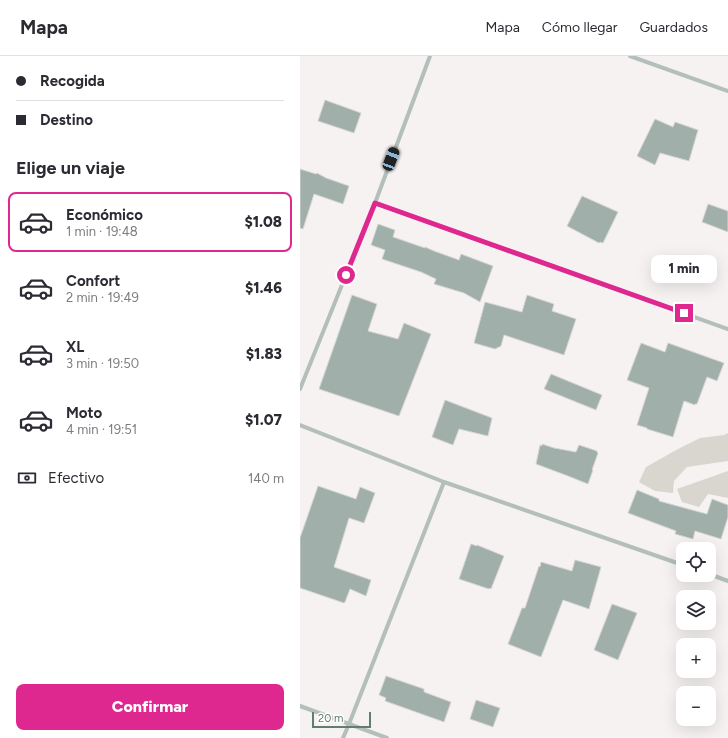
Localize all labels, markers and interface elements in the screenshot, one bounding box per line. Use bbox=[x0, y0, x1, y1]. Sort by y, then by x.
text: Mapa bbox=[20, 16, 68, 39]
text: Mapa bbox=[485, 19, 520, 36]
text: Cómo llegar bbox=[542, 19, 617, 36]
text: Guardados bbox=[639, 19, 708, 36]
text: Recogida bbox=[40, 72, 105, 90]
text: Destino bbox=[40, 111, 93, 129]
car bbox=[381, 146, 401, 172]
text: Elige un viaje bbox=[16, 157, 125, 179]
icon: car bbox=[18, 204, 54, 240]
text: Económico bbox=[66, 206, 143, 224]
text: $1.08 bbox=[244, 213, 282, 231]
text: 1 min · 19:48 bbox=[66, 224, 138, 239]
callout: 1 min bbox=[651, 255, 717, 283]
text: 1 min bbox=[668, 261, 700, 276]
route start bbox=[337, 266, 355, 284]
icon: car bbox=[18, 270, 54, 306]
text: Confort bbox=[66, 272, 120, 290]
text: $1.46 bbox=[245, 279, 282, 297]
text: 2 min · 19:49 bbox=[66, 290, 139, 305]
route end bbox=[675, 304, 693, 322]
icon: car bbox=[18, 336, 54, 372]
text: XL bbox=[66, 338, 84, 356]
text: $1.83 bbox=[246, 345, 282, 363]
text: 3 min · 19:50 bbox=[66, 356, 139, 371]
icon: car bbox=[18, 402, 54, 438]
text: Moto bbox=[66, 404, 102, 422]
text: $1.07 bbox=[245, 411, 282, 429]
text: 4 min · 19:51 bbox=[66, 422, 137, 437]
icon: cash bbox=[16, 467, 38, 489]
text: Efectivo bbox=[48, 469, 104, 487]
text: 140 m bbox=[248, 471, 284, 486]
map controls bbox=[676, 542, 716, 726]
button: locate bbox=[676, 542, 716, 582]
button: layers bbox=[676, 590, 716, 630]
button: + bbox=[676, 638, 716, 678]
button: Confirmar bbox=[16, 684, 284, 730]
button: − bbox=[676, 686, 716, 726]
scale bar bbox=[312, 710, 371, 729]
text: 20 m bbox=[318, 712, 343, 725]

